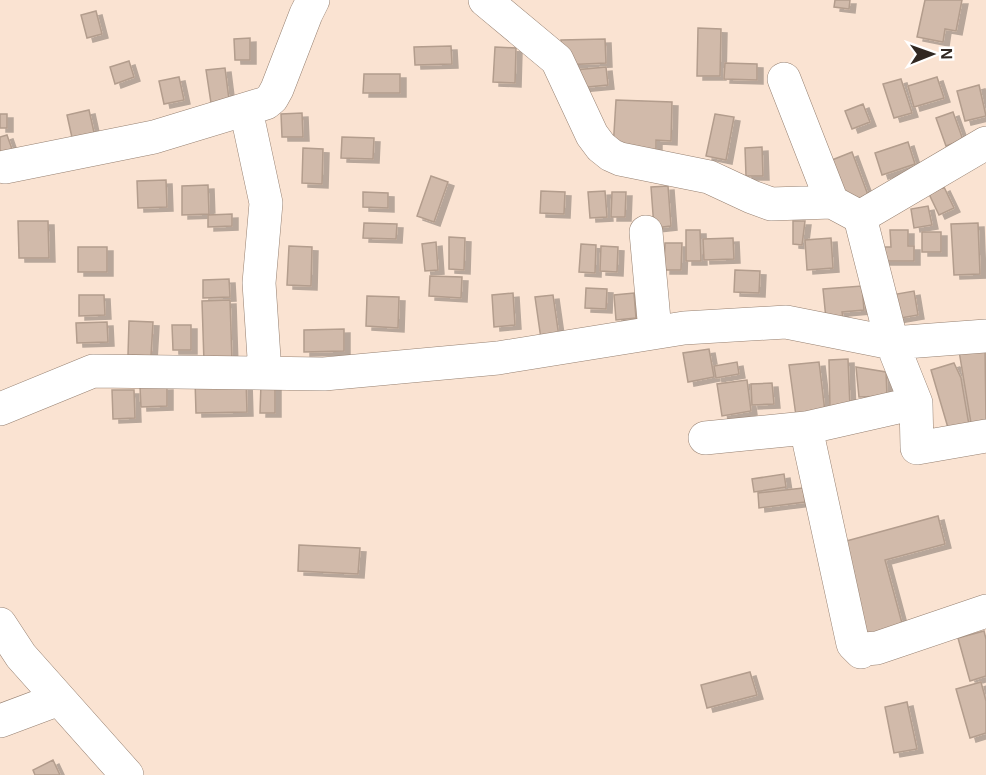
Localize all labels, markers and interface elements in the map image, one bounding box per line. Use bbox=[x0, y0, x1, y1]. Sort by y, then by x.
north arrow bbox=[902, 24, 962, 84]
text: N bbox=[938, 48, 955, 60]

